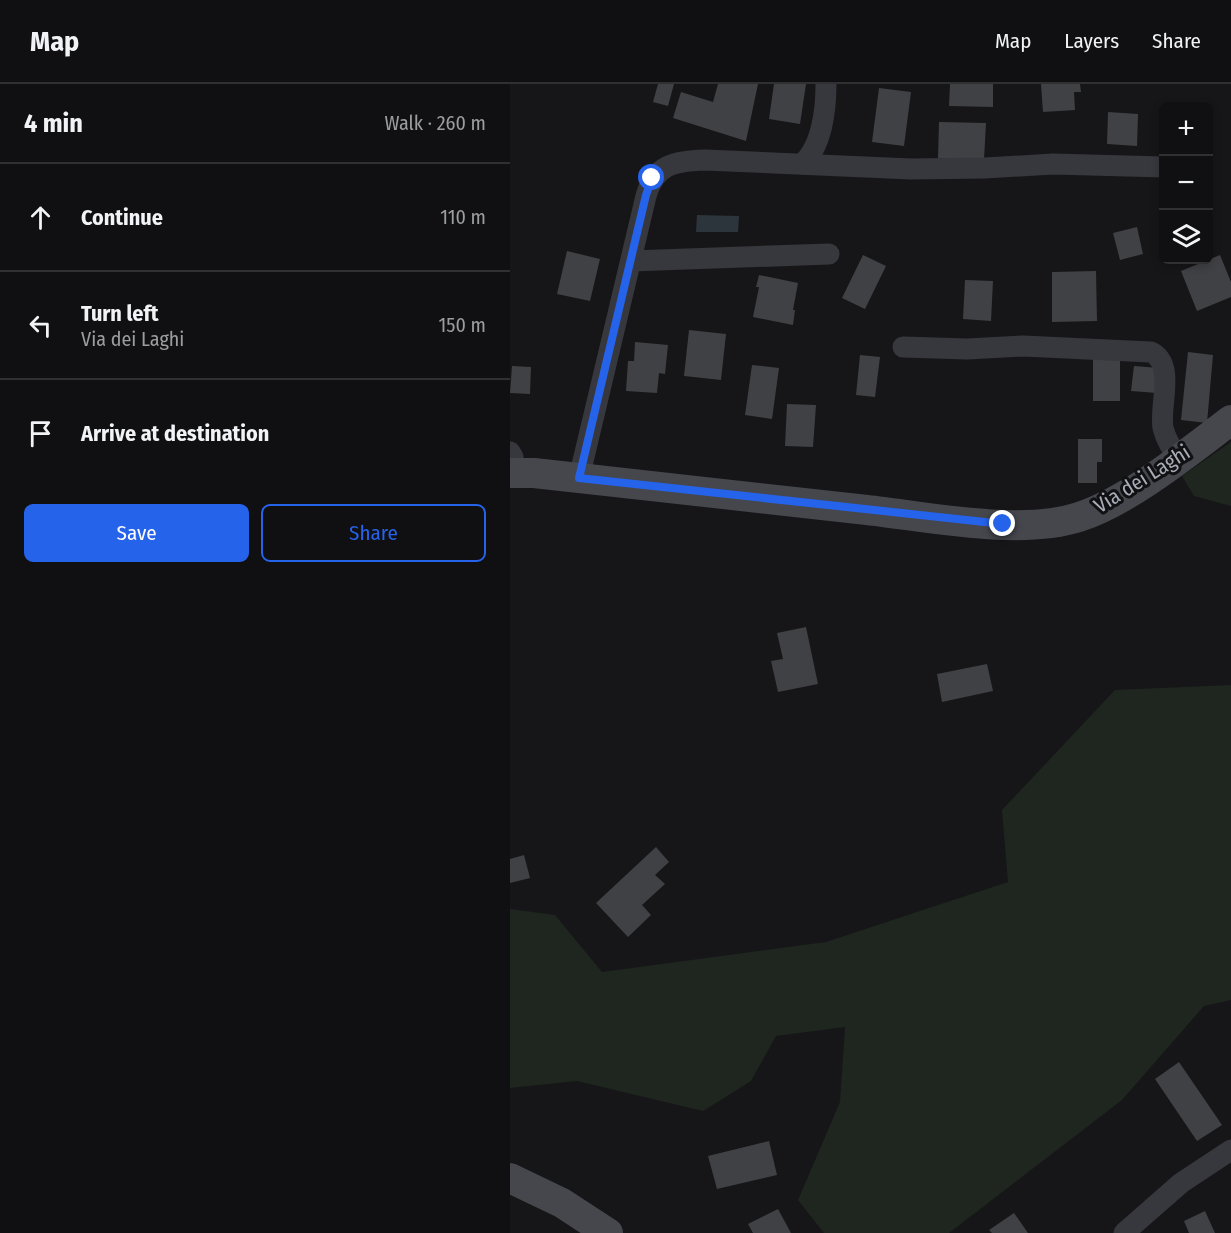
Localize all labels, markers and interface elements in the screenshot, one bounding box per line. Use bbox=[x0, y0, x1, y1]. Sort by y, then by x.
text: Map bbox=[30, 25, 79, 58]
text: Map bbox=[995, 28, 1031, 54]
text: Layers bbox=[1064, 28, 1119, 54]
text: Share bbox=[1152, 28, 1201, 54]
map controls bbox=[1159, 102, 1213, 264]
button: + bbox=[1159, 102, 1213, 156]
text: 4 min bbox=[24, 108, 83, 139]
text: Walk · 260 m bbox=[385, 111, 486, 135]
button: − bbox=[1159, 156, 1213, 210]
route start bbox=[638, 164, 664, 190]
icon: ahead bbox=[24, 201, 57, 234]
text: Continue bbox=[81, 204, 163, 231]
text: 110 m bbox=[440, 205, 486, 229]
button: layers bbox=[1159, 210, 1213, 264]
text: Turn left bbox=[81, 300, 159, 327]
icon: left bbox=[24, 309, 57, 342]
text: 150 m bbox=[439, 313, 486, 337]
text: Via dei Laghi bbox=[81, 327, 184, 351]
icon: arrive bbox=[24, 417, 57, 450]
text: Arrive at destination bbox=[81, 420, 269, 447]
street label: Via dei Laghi bbox=[1089, 439, 1195, 519]
button: Save bbox=[24, 504, 249, 562]
button: Share bbox=[261, 504, 486, 562]
route end bbox=[989, 510, 1015, 536]

